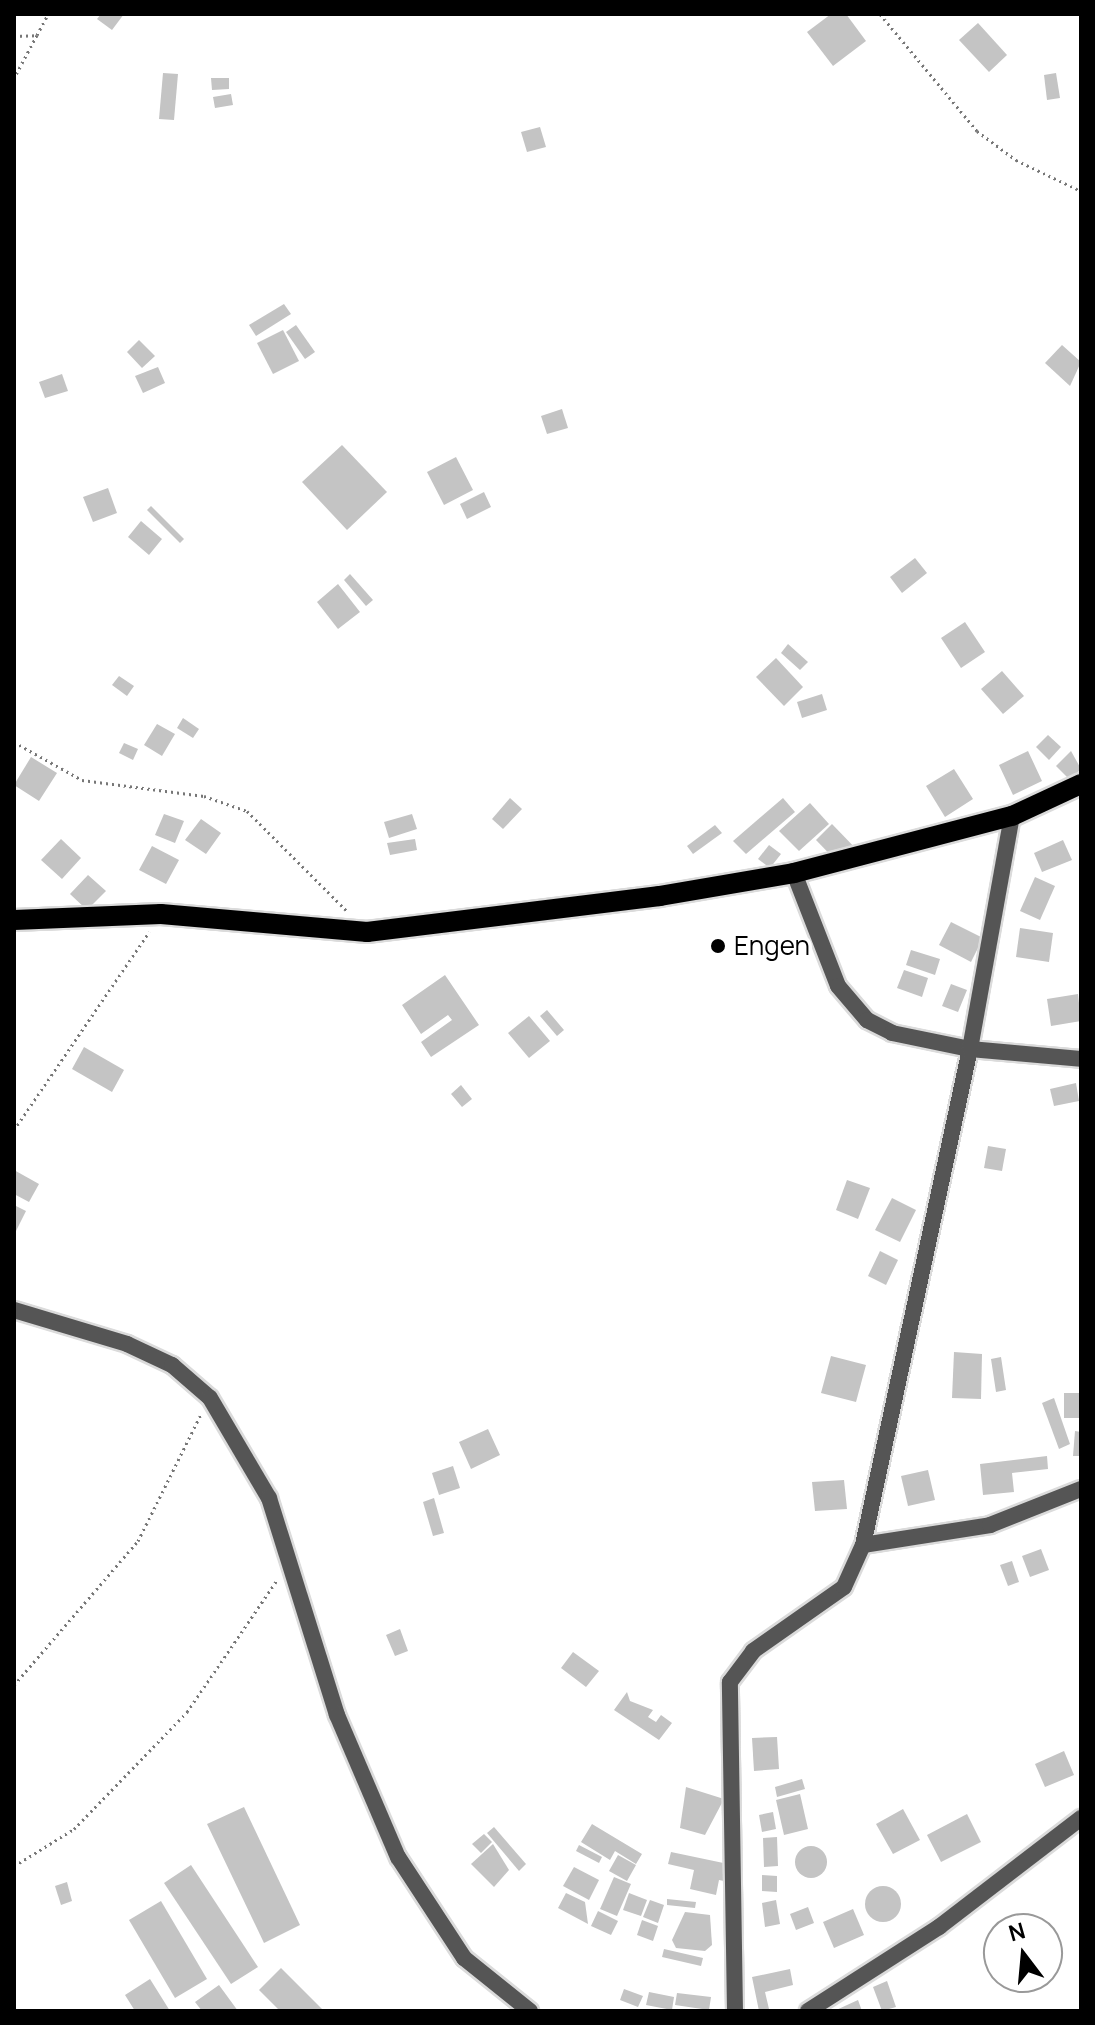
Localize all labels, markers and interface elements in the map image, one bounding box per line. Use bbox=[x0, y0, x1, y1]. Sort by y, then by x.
place label: Engen bbox=[734, 930, 810, 962]
marker: Engen bbox=[709, 937, 727, 955]
north arrow bbox=[983, 1913, 1063, 1993]
text: N bbox=[1005, 1915, 1029, 1948]

